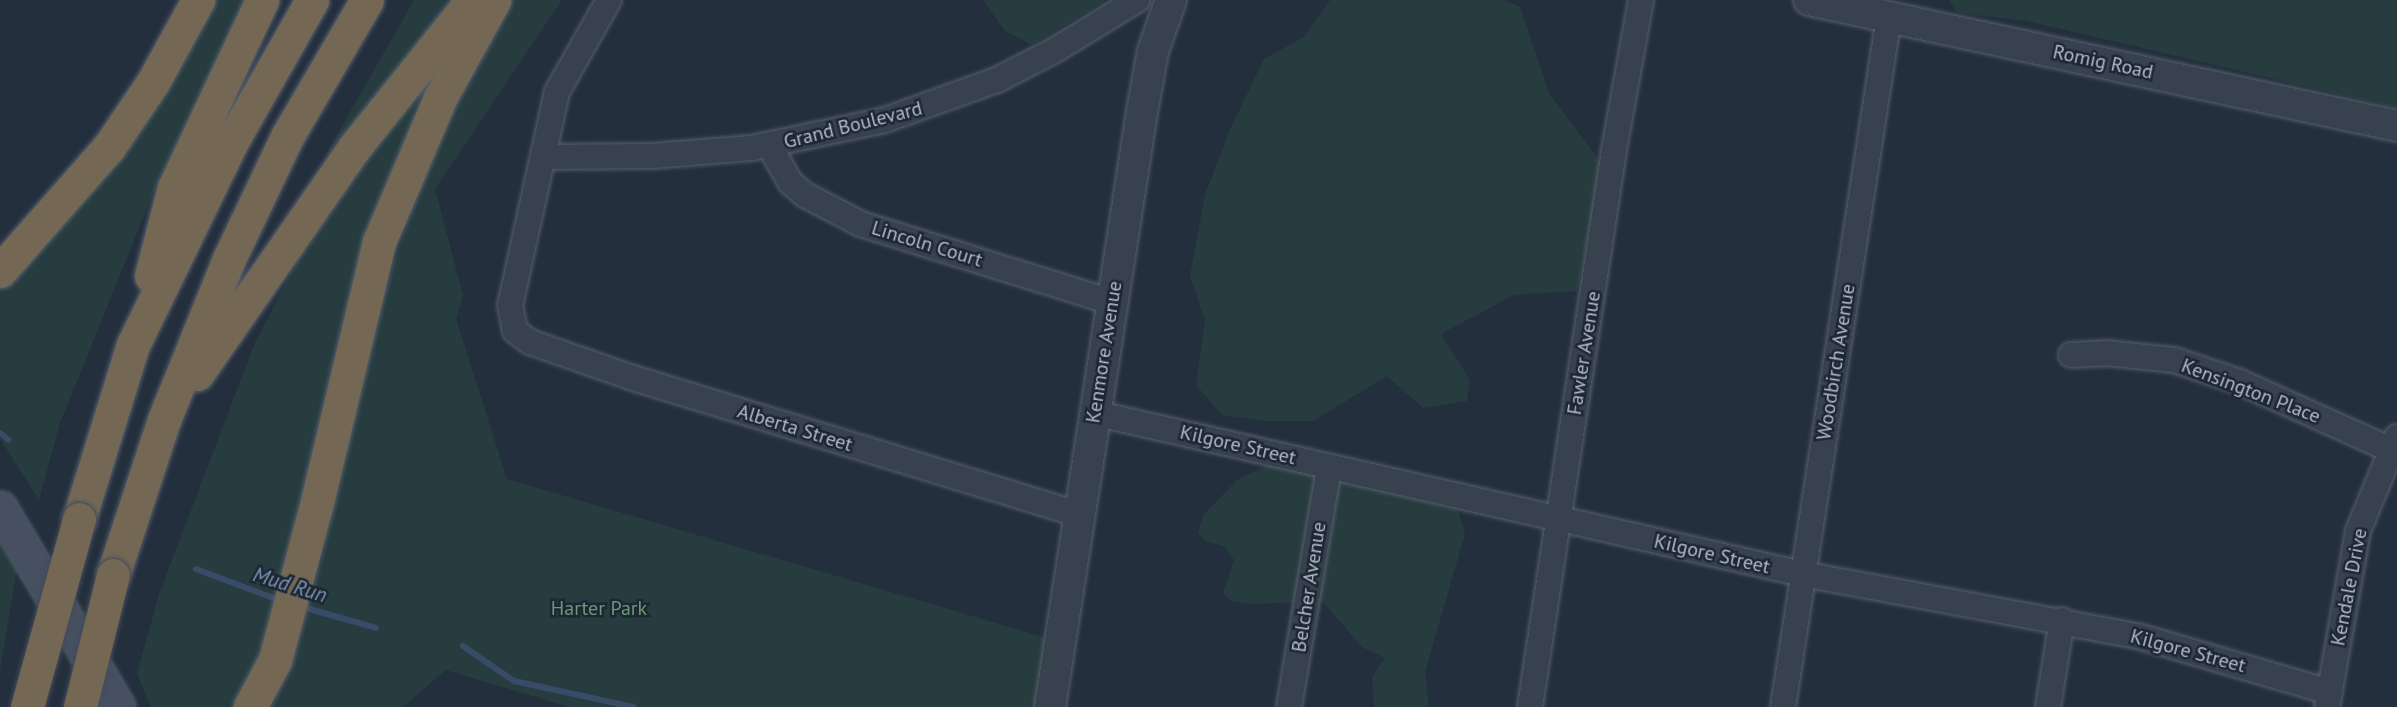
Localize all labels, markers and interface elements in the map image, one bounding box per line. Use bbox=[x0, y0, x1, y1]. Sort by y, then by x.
street label: Romig Road bbox=[2051, 40, 2155, 84]
street label: Grand Boulevard bbox=[781, 96, 925, 154]
street label: Lincoln Court bbox=[869, 216, 985, 272]
street label: Kenmore Avenue bbox=[1081, 279, 1127, 425]
street label: Woodbirch Avenue bbox=[1812, 282, 1860, 442]
street label: Fawler Avenue bbox=[1562, 289, 1606, 417]
street label: Kensington Place bbox=[2178, 353, 2324, 429]
street label: Alberta Street bbox=[735, 399, 855, 457]
street label: Kilgore Street bbox=[1178, 420, 1298, 470]
street label: Belcher Avenue bbox=[1287, 520, 1331, 654]
street label: Kendale Drive bbox=[2326, 526, 2372, 648]
street label: Kilgore Street bbox=[1652, 529, 1772, 579]
water label: Mud Run bbox=[250, 562, 330, 608]
park label: Harter Park bbox=[551, 596, 647, 620]
street label: Kilgore Street bbox=[2128, 624, 2248, 678]

